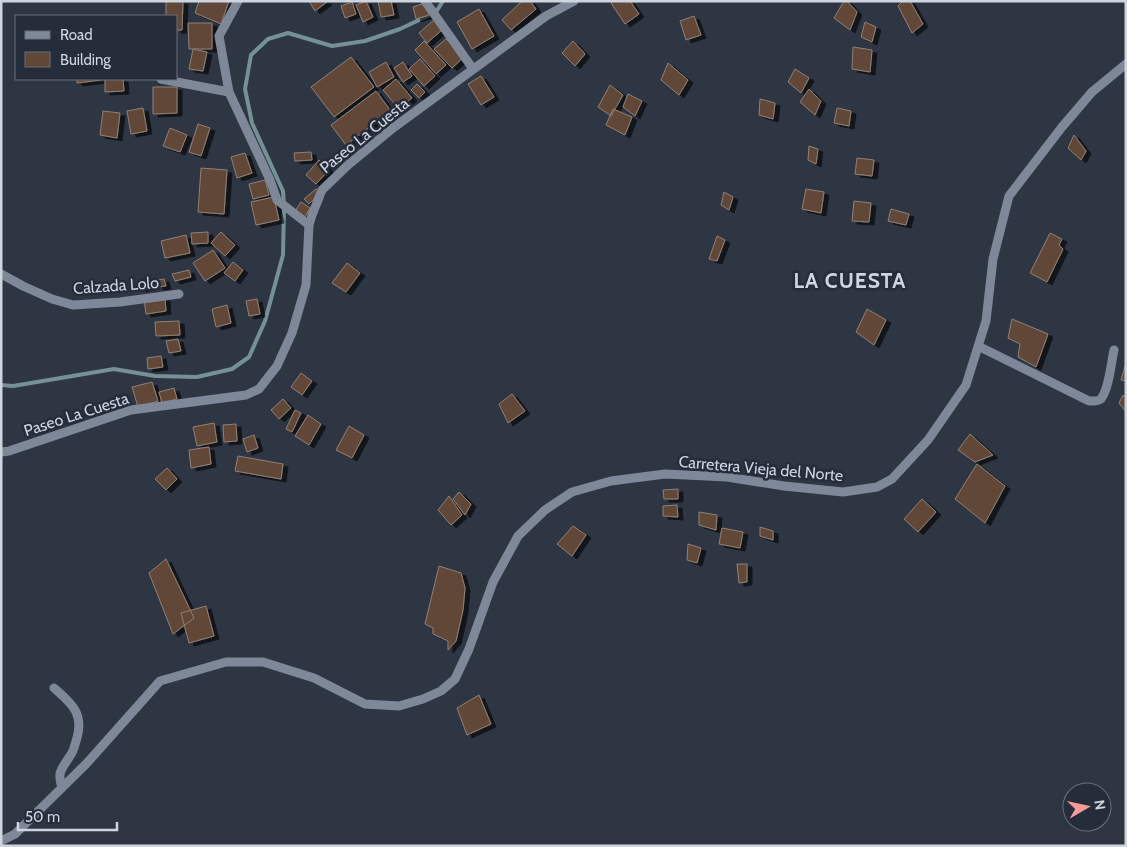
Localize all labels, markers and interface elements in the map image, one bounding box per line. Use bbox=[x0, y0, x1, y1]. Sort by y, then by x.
legend bbox=[15, 15, 178, 80]
text: Road bbox=[60, 26, 93, 44]
text: Building bbox=[60, 51, 111, 69]
street label: Paseo La Cuesta bbox=[316, 94, 413, 177]
district label: LA CUESTA bbox=[794, 268, 906, 293]
street label: Calzada Lolo bbox=[73, 273, 160, 298]
street label: Paseo La Cuesta bbox=[21, 389, 131, 440]
street label: Carretera Vieja del Norte bbox=[678, 452, 844, 485]
north arrow bbox=[1062, 782, 1112, 832]
text: N bbox=[1090, 799, 1110, 811]
scale bar bbox=[18, 800, 116, 832]
text: 50 m bbox=[25, 808, 60, 826]

